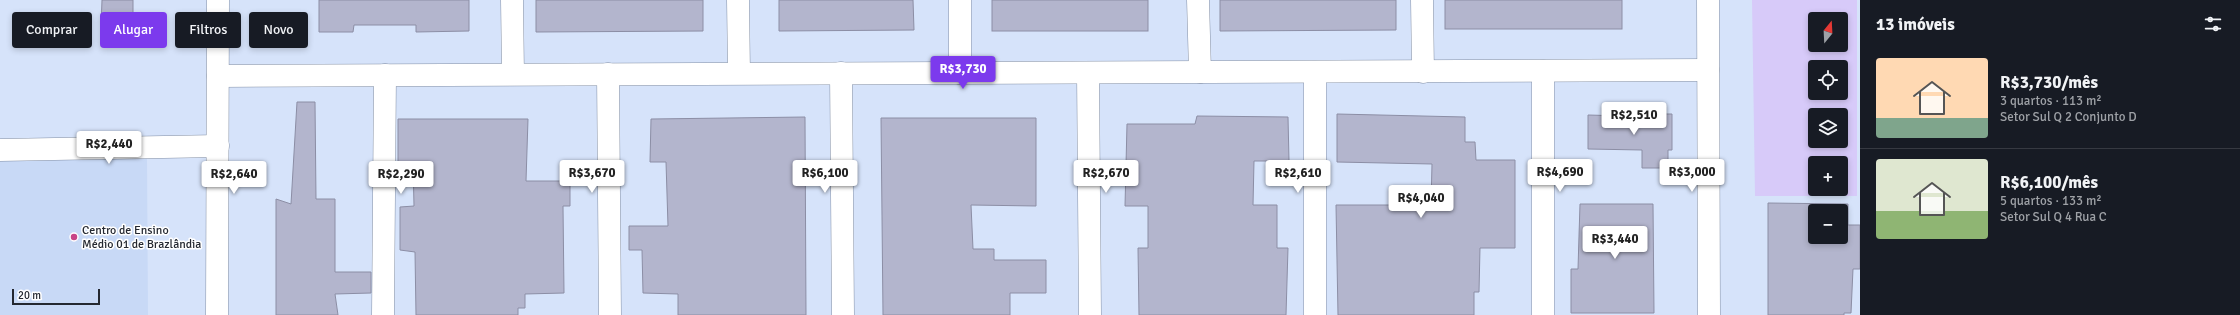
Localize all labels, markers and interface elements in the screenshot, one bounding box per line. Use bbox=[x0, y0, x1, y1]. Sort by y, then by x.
chip: Comprar bbox=[12, 12, 92, 48]
chip: Alugar bbox=[100, 12, 167, 48]
chip: Filtros bbox=[175, 12, 241, 48]
chip: Novo bbox=[249, 12, 308, 48]
north arrow bbox=[1808, 12, 1848, 52]
map controls bbox=[1808, 12, 1848, 244]
icon: filters bbox=[2202, 13, 2224, 35]
text: 13 imóveis bbox=[1876, 14, 1955, 35]
pin: R$3,730 bbox=[926, 56, 1000, 90]
button: locate bbox=[1808, 60, 1848, 100]
text: R$3,730 bbox=[940, 61, 986, 77]
text: R$3,730/mês bbox=[2000, 72, 2098, 93]
icon: home bbox=[1908, 74, 1956, 122]
text: 3 quartos · 113 m² bbox=[2000, 93, 2102, 109]
pin: R$2,510 bbox=[1597, 102, 1671, 136]
text: R$2,510 bbox=[1611, 107, 1657, 123]
button: layers bbox=[1808, 108, 1848, 148]
text: Setor Sul Q 2 Conjunto D bbox=[2000, 109, 2137, 125]
pin: R$2,440 bbox=[72, 131, 146, 165]
text: R$2,440 bbox=[86, 136, 132, 152]
button: + bbox=[1808, 156, 1848, 196]
pin: R$4,690 bbox=[1523, 159, 1597, 193]
pin: R$3,000 bbox=[1655, 159, 1729, 193]
pin: R$3,670 bbox=[555, 160, 629, 194]
pin: R$6,100 bbox=[788, 160, 862, 194]
pin: R$2,670 bbox=[1069, 160, 1143, 194]
pin: R$2,610 bbox=[1261, 160, 1335, 194]
pin: R$2,640 bbox=[197, 161, 271, 195]
pin: R$2,290 bbox=[364, 161, 438, 195]
text: R$4,690 bbox=[1537, 164, 1583, 180]
text: R$3,000 bbox=[1669, 164, 1715, 180]
text: R$3,670 bbox=[569, 165, 615, 181]
text: R$6,100 bbox=[802, 165, 848, 181]
text: R$2,670 bbox=[1083, 165, 1129, 181]
text: R$2,610 bbox=[1275, 165, 1321, 181]
text: R$2,640 bbox=[211, 166, 257, 182]
text: R$2,290 bbox=[378, 166, 424, 182]
text: R$6,100/mês bbox=[2000, 172, 2098, 193]
icon: home bbox=[1908, 175, 1956, 223]
pin: R$4,040 bbox=[1384, 185, 1458, 219]
text: R$4,040 bbox=[1398, 190, 1444, 206]
text: 5 quartos · 133 m² bbox=[2000, 193, 2102, 209]
button: − bbox=[1808, 204, 1848, 244]
text: Setor Sul Q 4 Rua C bbox=[2000, 209, 2107, 225]
place label: Centro de Ensino Médio 01 de Brazlândia bbox=[82, 223, 201, 252]
pin: R$3,440 bbox=[1578, 226, 1652, 260]
text: R$3,440 bbox=[1592, 231, 1638, 247]
marker: Centro de Ensino Médio 01 de Brazlândia bbox=[69, 232, 79, 242]
scale bar bbox=[12, 287, 100, 306]
text: 20 m bbox=[18, 289, 41, 302]

